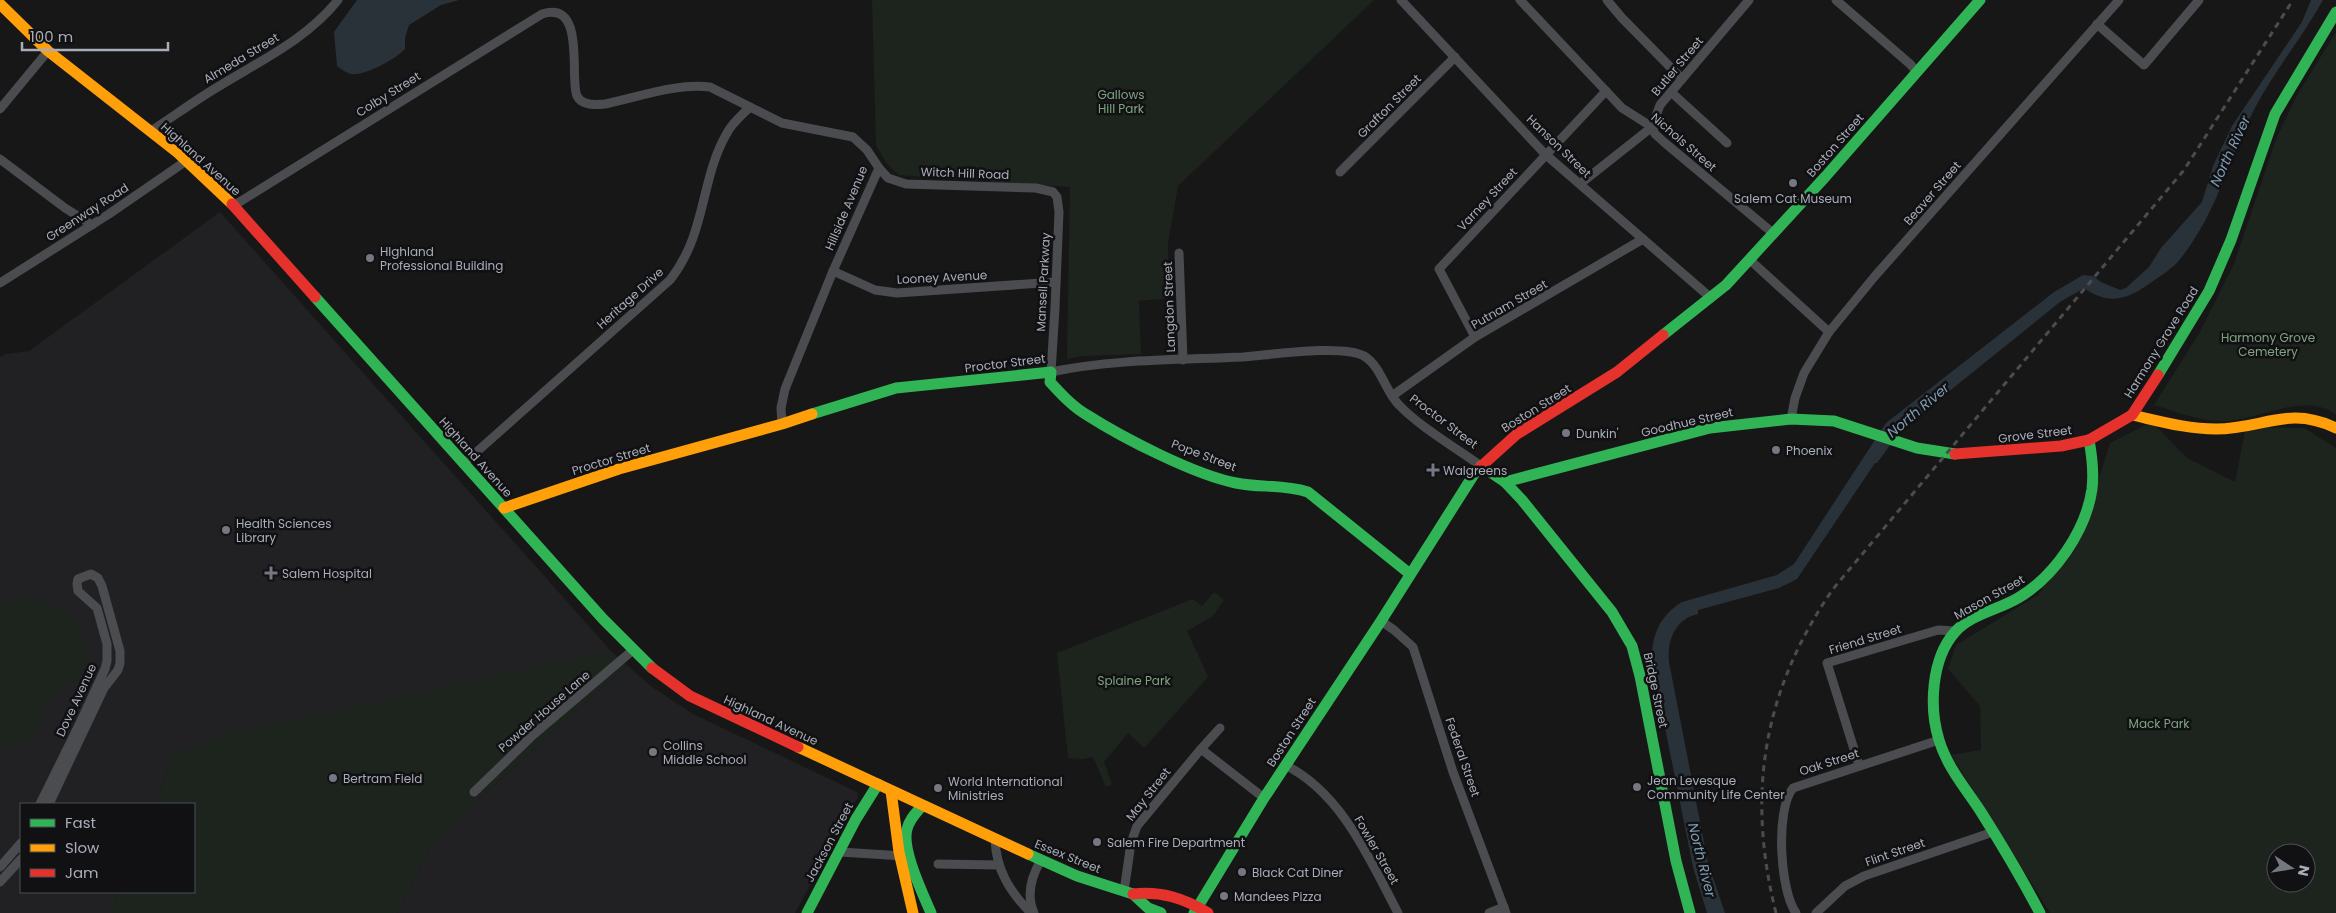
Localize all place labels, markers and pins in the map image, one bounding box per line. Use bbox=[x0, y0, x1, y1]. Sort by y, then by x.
marker: Salem Cat Museum bbox=[1787, 177, 1799, 189]
place label: Salem Cat Museum bbox=[1734, 190, 1852, 207]
place label: HIghland Professional Building bbox=[380, 243, 503, 274]
marker: HIghland Professional Building bbox=[364, 252, 376, 264]
place label: Dunkin' bbox=[1576, 425, 1619, 442]
marker: Dunkin' bbox=[1560, 427, 1572, 439]
place label: Phoenix bbox=[1786, 442, 1832, 459]
marker: Phoenix bbox=[1770, 444, 1782, 456]
place label: Walgreens bbox=[1443, 462, 1507, 479]
marker: Walgreens bbox=[1427, 464, 1439, 476]
place label: Health Sciences Library bbox=[236, 515, 331, 546]
marker: Health Sciences Library bbox=[220, 524, 232, 536]
place label: Salem Hospital bbox=[282, 565, 372, 582]
marker: Salem Hospital bbox=[264, 566, 278, 580]
place label: Collins Middle School bbox=[663, 737, 746, 768]
marker: Collins Middle School bbox=[647, 746, 659, 758]
place label: Bertram Field bbox=[343, 770, 422, 787]
marker: Bertram Field bbox=[327, 772, 339, 784]
place label: Jean Levesque Community Life Center bbox=[1647, 772, 1785, 803]
place label: World International Ministries bbox=[948, 773, 1063, 804]
marker: Jean Levesque Community Life Center bbox=[1631, 781, 1643, 793]
marker: World International Ministries bbox=[932, 782, 944, 794]
place label: Salem Fire Department bbox=[1107, 834, 1245, 851]
marker: Salem Fire Department bbox=[1091, 836, 1103, 848]
place label: Black Cat Diner bbox=[1252, 864, 1344, 881]
marker: Black Cat Diner bbox=[1236, 866, 1248, 878]
place label: Mandees Pizza bbox=[1234, 888, 1322, 905]
marker: Mandees Pizza bbox=[1218, 890, 1230, 902]

